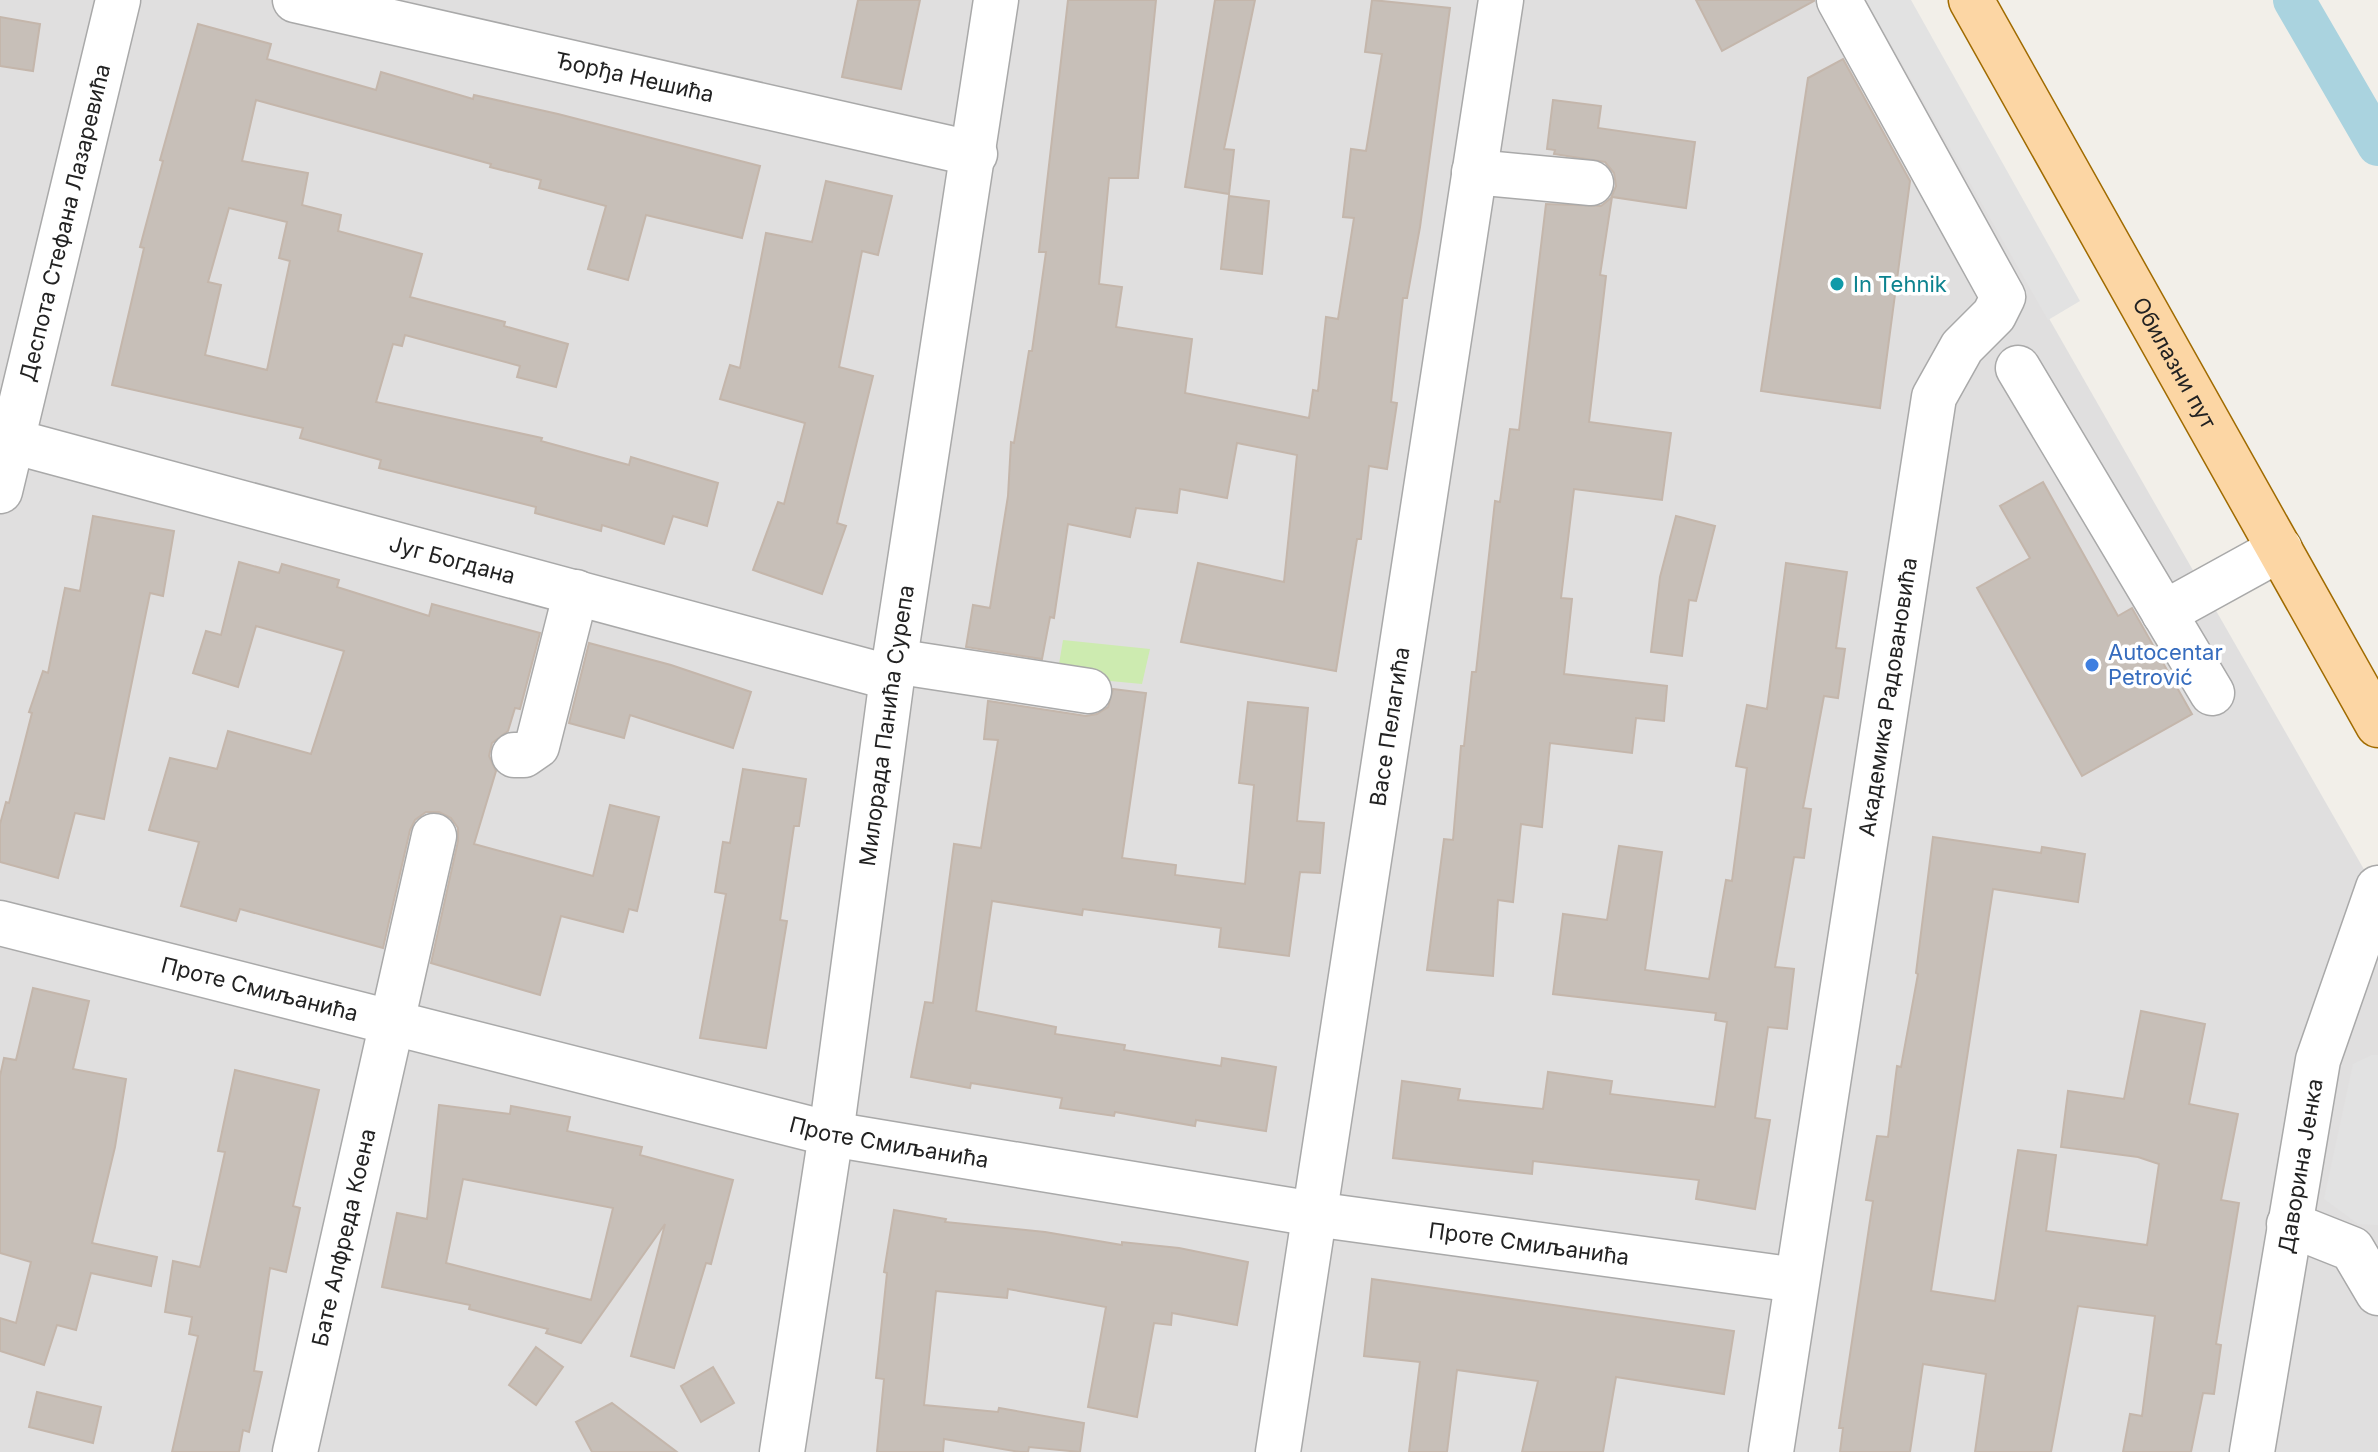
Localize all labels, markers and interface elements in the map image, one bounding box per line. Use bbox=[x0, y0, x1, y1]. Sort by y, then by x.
street label: Ђорђа Нешића bbox=[552, 46, 716, 107]
street label: Деспота Стефана Лазаревића bbox=[14, 61, 115, 384]
place label: In Tehnik bbox=[1853, 271, 1947, 297]
marker: In Tehnik bbox=[1828, 275, 1846, 293]
street label: Обилазни пут bbox=[2127, 292, 2222, 434]
street label: Југ Богдана bbox=[387, 530, 518, 589]
street label: Академика Радовановића bbox=[1853, 556, 1922, 838]
street label: Милорада Панића Сурепа bbox=[854, 583, 919, 868]
place label: Autocentar Petrović bbox=[2108, 639, 2223, 690]
street label: Васе Пелагића bbox=[1364, 645, 1414, 808]
marker: Autocentar Petrović bbox=[2083, 656, 2101, 674]
street label: Проте Смиљанића bbox=[159, 951, 361, 1026]
street label: Даворина Јенка bbox=[2273, 1077, 2328, 1255]
street label: Проте Смиљанића bbox=[787, 1111, 991, 1173]
street label: Бате Алфреда Коена bbox=[306, 1126, 381, 1349]
street label: Проте Смиљанића bbox=[1427, 1217, 1631, 1270]

